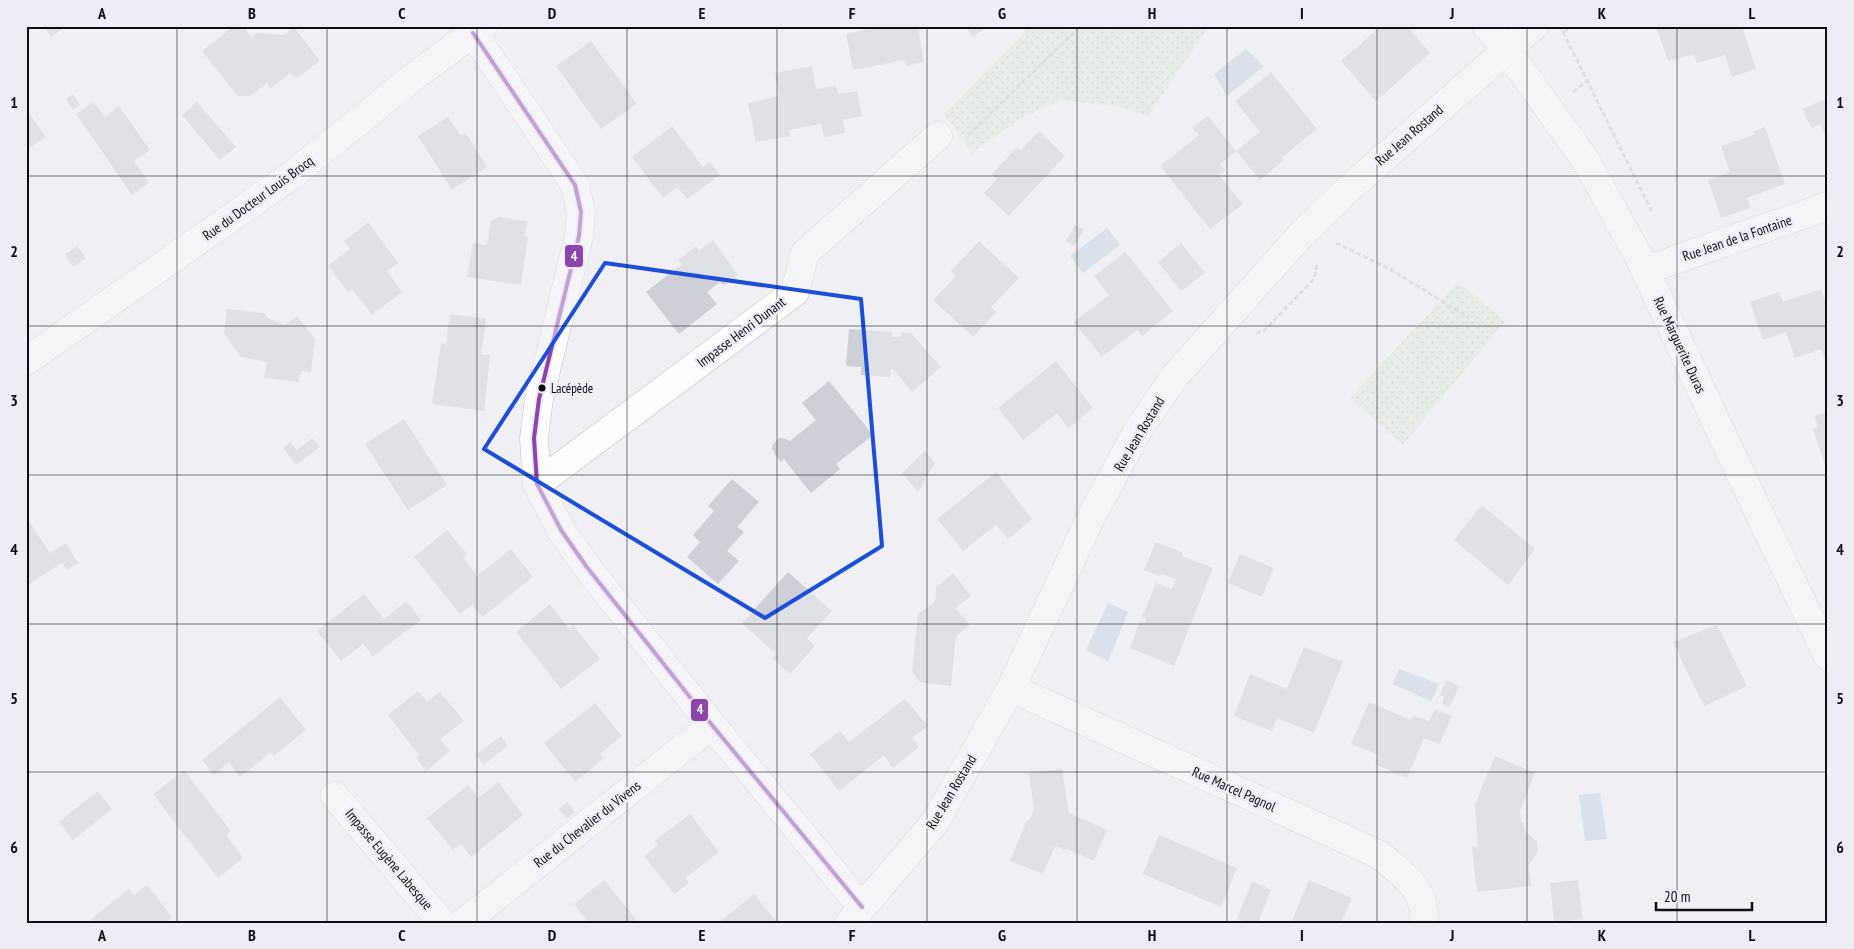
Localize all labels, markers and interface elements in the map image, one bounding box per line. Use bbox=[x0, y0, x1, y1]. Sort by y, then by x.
text: A bbox=[97, 3, 107, 23]
text: B bbox=[248, 3, 256, 23]
text: C bbox=[398, 3, 406, 23]
text: D bbox=[548, 3, 557, 23]
text: E bbox=[699, 3, 706, 23]
text: F bbox=[849, 3, 856, 23]
text: G bbox=[998, 3, 1006, 23]
text: H bbox=[1148, 3, 1156, 23]
text: I bbox=[1300, 3, 1304, 23]
text: J bbox=[1449, 3, 1454, 23]
text: K bbox=[1598, 3, 1607, 23]
text: L bbox=[1749, 3, 1756, 23]
text: 1 bbox=[10, 92, 18, 112]
text: 1 bbox=[1836, 92, 1844, 112]
street label: Rue Jean Rostand bbox=[1371, 101, 1447, 169]
street label: Rue du Docteur Louis Brocq bbox=[199, 152, 317, 244]
street label: Rue Jean de la Fontaine bbox=[1680, 211, 1794, 265]
text: 2 bbox=[10, 241, 18, 261]
text: 2 bbox=[1836, 241, 1844, 261]
line badge: 4 bbox=[564, 244, 584, 268]
text: 4 bbox=[571, 247, 578, 265]
street label: Impasse Henri Dunant bbox=[693, 293, 789, 371]
street label: Rue Marguerite Duras bbox=[1650, 294, 1710, 397]
place label: Lacépède bbox=[551, 380, 593, 397]
marker: Lacépède bbox=[537, 383, 547, 393]
text: 3 bbox=[10, 390, 18, 410]
text: 3 bbox=[1836, 390, 1844, 410]
street label: Rue Jean Rostand bbox=[1110, 393, 1168, 475]
text: 4 bbox=[10, 539, 18, 559]
text: 4 bbox=[1836, 539, 1844, 559]
text: 5 bbox=[10, 688, 18, 708]
text: 5 bbox=[1836, 688, 1844, 708]
line badge: 4 bbox=[690, 698, 709, 722]
text: 4 bbox=[697, 700, 704, 718]
street label: Rue Jean Rostand bbox=[922, 751, 980, 833]
street label: Rue Marcel Pagnol bbox=[1189, 763, 1279, 816]
street label: Rue du Chevalier du Vivens bbox=[530, 776, 644, 871]
street label: Impasse Eugène Labesque bbox=[341, 805, 437, 914]
text: 6 bbox=[10, 837, 18, 857]
text: 6 bbox=[1836, 837, 1844, 857]
scale bar bbox=[1656, 879, 1753, 911]
text: 20 m bbox=[1664, 887, 1690, 906]
text: A bbox=[97, 925, 107, 945]
text: B bbox=[248, 925, 256, 945]
text: C bbox=[398, 925, 406, 945]
text: D bbox=[548, 925, 557, 945]
text: E bbox=[699, 925, 706, 945]
text: F bbox=[849, 925, 856, 945]
text: G bbox=[998, 925, 1006, 945]
text: H bbox=[1148, 925, 1156, 945]
text: I bbox=[1300, 925, 1304, 945]
text: J bbox=[1449, 925, 1454, 945]
text: K bbox=[1598, 925, 1607, 945]
text: L bbox=[1749, 925, 1756, 945]

